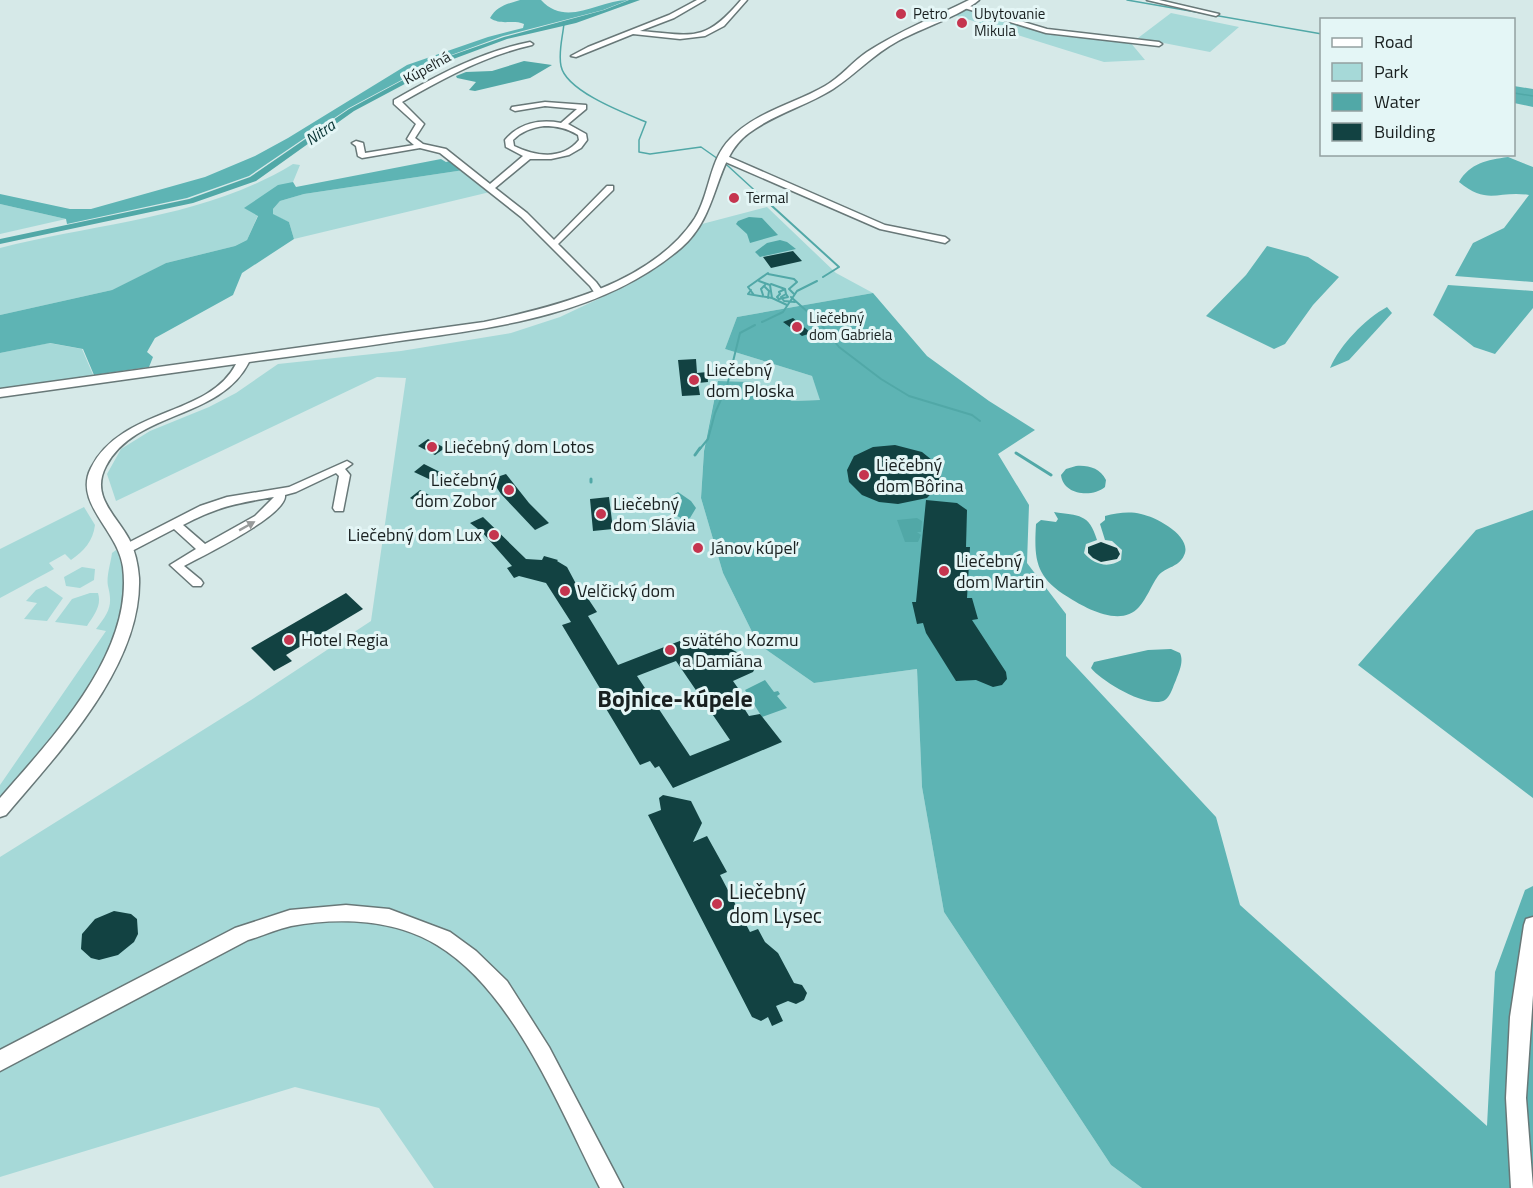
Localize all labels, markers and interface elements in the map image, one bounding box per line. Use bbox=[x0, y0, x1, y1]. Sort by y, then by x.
place label: Petro bbox=[913, 2, 948, 25]
place label: Ubytovanie Mikula bbox=[974, 2, 1045, 42]
marker: Petro bbox=[894, 7, 908, 21]
marker: Ubytovanie Mikula bbox=[955, 16, 969, 30]
legend bbox=[1320, 18, 1515, 156]
text: Road bbox=[1374, 28, 1413, 55]
street label: Kúpeľná bbox=[399, 45, 455, 90]
text: Park bbox=[1374, 58, 1409, 85]
text: Water bbox=[1374, 88, 1420, 115]
water label: Nitra bbox=[300, 113, 341, 151]
text: Building bbox=[1374, 118, 1435, 145]
place label: Termal bbox=[746, 186, 789, 209]
marker: Termal bbox=[727, 191, 741, 205]
place label: Liečebný dom Gabriela bbox=[809, 306, 893, 346]
marker: Liečebný dom Gabriela bbox=[790, 320, 804, 334]
place label: Liečebný dom Ploska bbox=[706, 356, 794, 404]
marker: Liečebný dom Ploska bbox=[687, 373, 701, 387]
place label: Liečebný dom Lotos bbox=[444, 433, 594, 460]
marker: Liečebný dom Lotos bbox=[425, 440, 439, 454]
place label: Liečebný dom Bôrina bbox=[876, 451, 963, 499]
place label: Liečebný dom Zobor bbox=[415, 466, 497, 514]
marker: Liečebný dom Bôrina bbox=[857, 468, 871, 482]
marker: Liečebný dom Zobor bbox=[502, 483, 516, 497]
place label: Liečebný dom Slávia bbox=[613, 490, 696, 538]
marker: Liečebný dom Slávia bbox=[594, 507, 608, 521]
one-way arrow bbox=[238, 521, 255, 531]
place label: Liečebný dom Lux bbox=[348, 521, 482, 548]
marker: Liečebný dom Lux bbox=[487, 528, 501, 542]
place label: Jánov kúpeľ bbox=[710, 534, 799, 561]
marker: Jánov kúpeľ bbox=[691, 541, 705, 555]
place label: Liečebný dom Martin bbox=[956, 547, 1044, 595]
marker: Liečebný dom Martin bbox=[937, 564, 951, 578]
place label: Velčický dom bbox=[577, 577, 675, 604]
marker: Velčický dom bbox=[558, 584, 572, 598]
place label: Hotel Regia bbox=[301, 626, 388, 653]
place label: svätého Kozmu a Damiána bbox=[682, 626, 799, 674]
marker: Hotel Regia bbox=[282, 633, 296, 647]
marker: svätého Kozmu a Damiána bbox=[663, 643, 677, 657]
district label: Bojnice-kúpele bbox=[597, 680, 753, 716]
place label: Liečebný dom Lysec bbox=[729, 875, 822, 931]
marker: Liečebný dom Lysec bbox=[710, 897, 724, 911]

